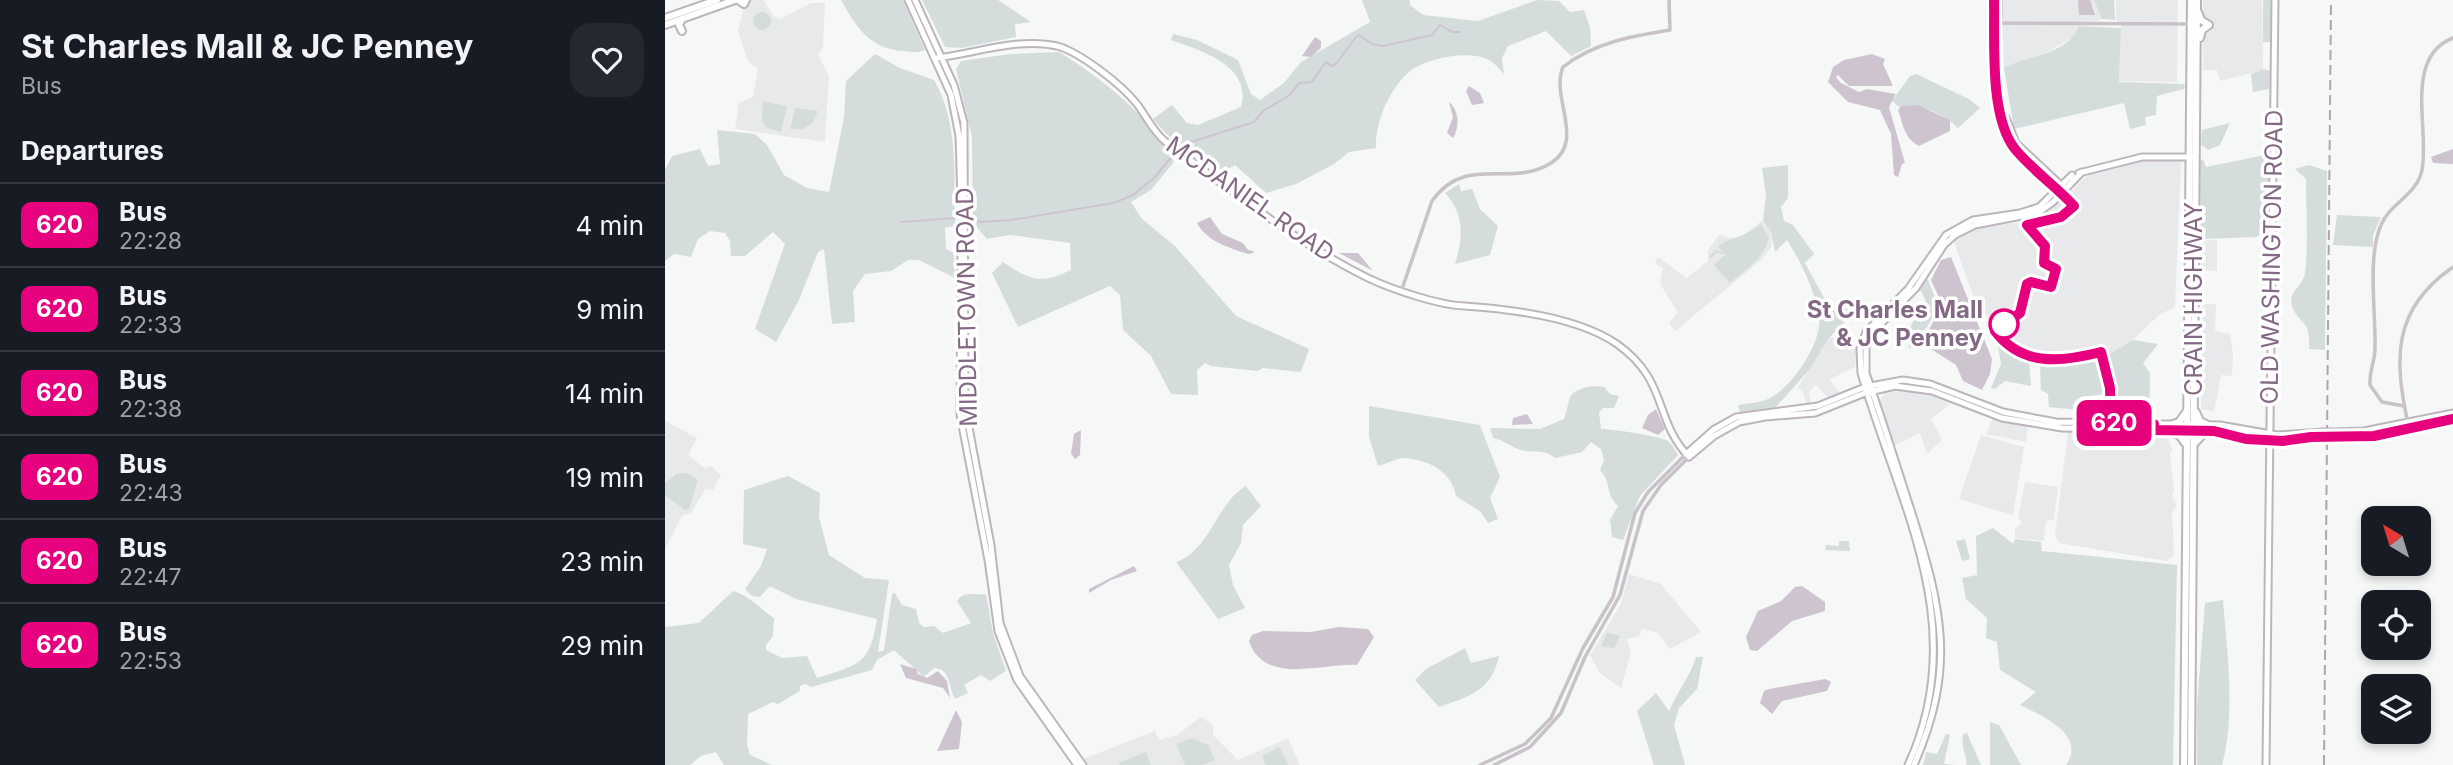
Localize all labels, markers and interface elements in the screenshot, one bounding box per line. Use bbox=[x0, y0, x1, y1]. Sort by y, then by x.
button: heart bbox=[570, 23, 644, 97]
text: St Charles Mall & JC Penney bbox=[21, 26, 473, 66]
text: Bus bbox=[21, 72, 62, 100]
street label: OLD WASHINGTON ROAD bbox=[2254, 109, 2289, 405]
street label: MCDANIEL ROAD bbox=[1161, 130, 1340, 267]
text: Departures bbox=[21, 135, 164, 166]
street label: MIDDLETOWN ROAD bbox=[950, 187, 983, 427]
text: Bus bbox=[119, 196, 167, 227]
street label: CRAIN HIGHWAY bbox=[2179, 202, 2208, 396]
text: 620 bbox=[36, 210, 83, 239]
text: 4 min bbox=[575, 210, 644, 241]
text: 22:28 bbox=[119, 227, 182, 255]
text: Bus bbox=[119, 280, 167, 311]
text: 620 bbox=[36, 294, 83, 323]
text: 9 min bbox=[576, 294, 644, 325]
place label: St Charles Mall & JC Penney bbox=[1807, 295, 1984, 352]
marker: St Charles Mall & JC Penney bbox=[1989, 309, 2019, 339]
text: 22:33 bbox=[119, 311, 182, 339]
text: Bus bbox=[119, 364, 167, 395]
text: 620 bbox=[36, 378, 83, 407]
text: 14 min bbox=[565, 378, 644, 409]
text: 22:38 bbox=[119, 395, 182, 423]
line badge: 620 bbox=[2074, 400, 2154, 446]
text: 620 bbox=[2091, 408, 2137, 437]
text: Bus bbox=[119, 448, 167, 479]
text: 620 bbox=[36, 462, 83, 491]
text: 19 min bbox=[566, 462, 644, 493]
text: 22:43 bbox=[119, 479, 183, 507]
north arrow bbox=[2361, 506, 2431, 576]
map controls bbox=[2361, 506, 2431, 744]
text: Bus bbox=[119, 532, 167, 563]
text: 620 bbox=[36, 546, 83, 575]
text: 23 min bbox=[560, 546, 644, 577]
text: 22:47 bbox=[119, 563, 182, 591]
button: locate bbox=[2361, 590, 2431, 660]
text: Bus bbox=[119, 616, 167, 647]
text: 620 bbox=[36, 630, 83, 659]
text: 29 min bbox=[560, 630, 644, 661]
text: 22:53 bbox=[119, 647, 182, 675]
button: layers bbox=[2361, 674, 2431, 744]

